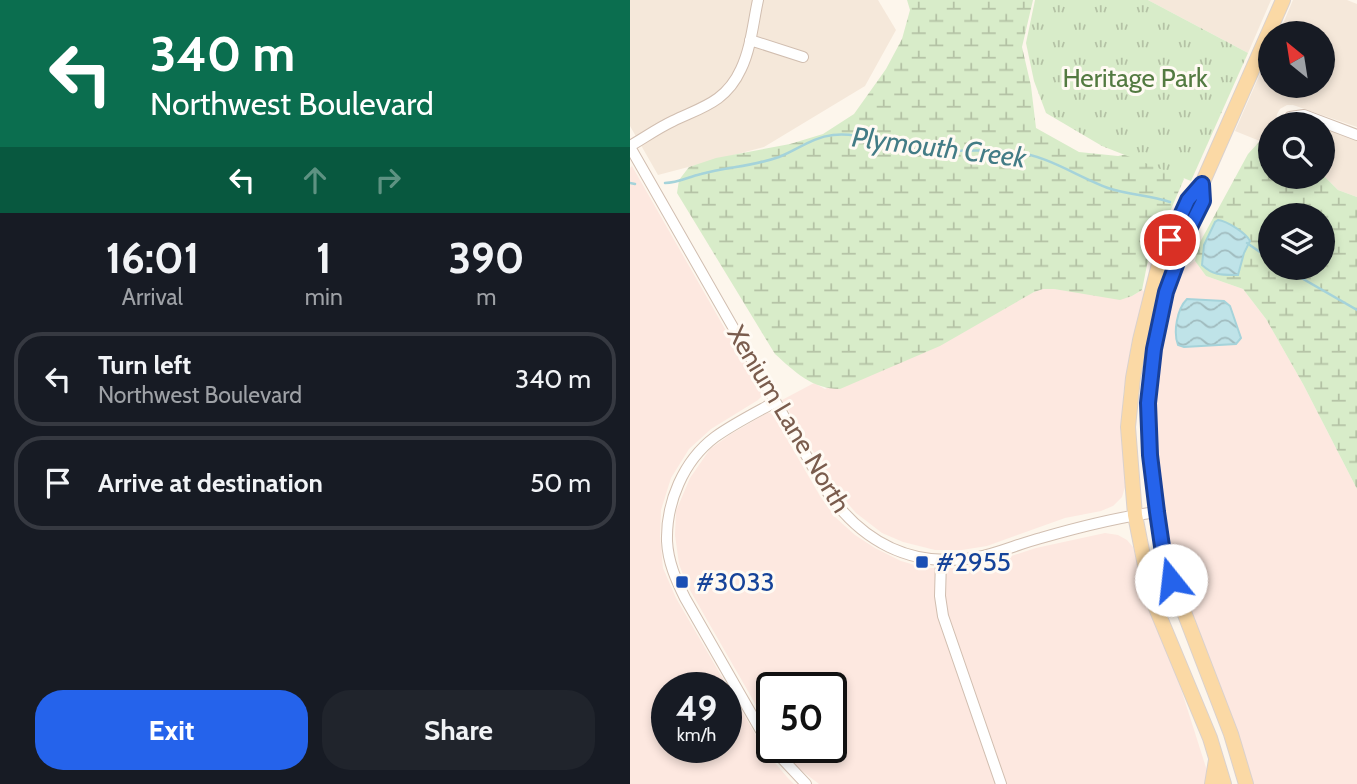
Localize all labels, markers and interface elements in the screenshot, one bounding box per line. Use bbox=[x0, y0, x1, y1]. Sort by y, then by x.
north arrow bbox=[1258, 21, 1335, 98]
map controls bbox=[1258, 21, 1335, 280]
text: 340 m bbox=[150, 24, 295, 83]
icon: left bbox=[35, 28, 126, 119]
park label: Heritage Park bbox=[1062, 62, 1208, 94]
text: Northwest Boulevard bbox=[150, 84, 434, 123]
button: search bbox=[1258, 112, 1335, 189]
water label: Plymouth Creek bbox=[850, 119, 1029, 175]
icon: left bbox=[223, 161, 261, 199]
icon: ahead bbox=[296, 161, 334, 199]
icon: right bbox=[369, 161, 407, 199]
button: layers bbox=[1258, 203, 1335, 280]
pin bbox=[1140, 210, 1200, 270]
icon: arrive bbox=[1151, 221, 1189, 259]
text: 16:01 bbox=[106, 232, 199, 284]
text: 1 bbox=[316, 232, 332, 284]
text: 390 bbox=[448, 232, 524, 284]
text: Arrival bbox=[122, 283, 183, 311]
text: min bbox=[305, 283, 343, 311]
text: m bbox=[476, 283, 496, 311]
street label: Xenium Lane North bbox=[721, 320, 857, 518]
text: Turn left bbox=[98, 349, 191, 381]
icon: left bbox=[39, 360, 77, 398]
text: 340 m bbox=[515, 363, 591, 395]
text: Northwest Boulevard bbox=[98, 381, 302, 409]
icon: arrive bbox=[39, 464, 77, 502]
text: Arrive at destination bbox=[98, 467, 323, 499]
text: 50 m bbox=[530, 467, 591, 499]
position arrow bbox=[1134, 543, 1208, 617]
place label: #2955 bbox=[936, 546, 1011, 578]
marker: #2955 bbox=[914, 554, 930, 570]
place label: #3033 bbox=[696, 566, 775, 598]
marker: #3033 bbox=[674, 574, 690, 590]
speed limit sign: 50 bbox=[756, 672, 847, 763]
text: 49 bbox=[676, 687, 717, 730]
button: Exit bbox=[35, 690, 308, 770]
button: Share bbox=[322, 690, 595, 770]
text: km/h bbox=[677, 724, 716, 746]

